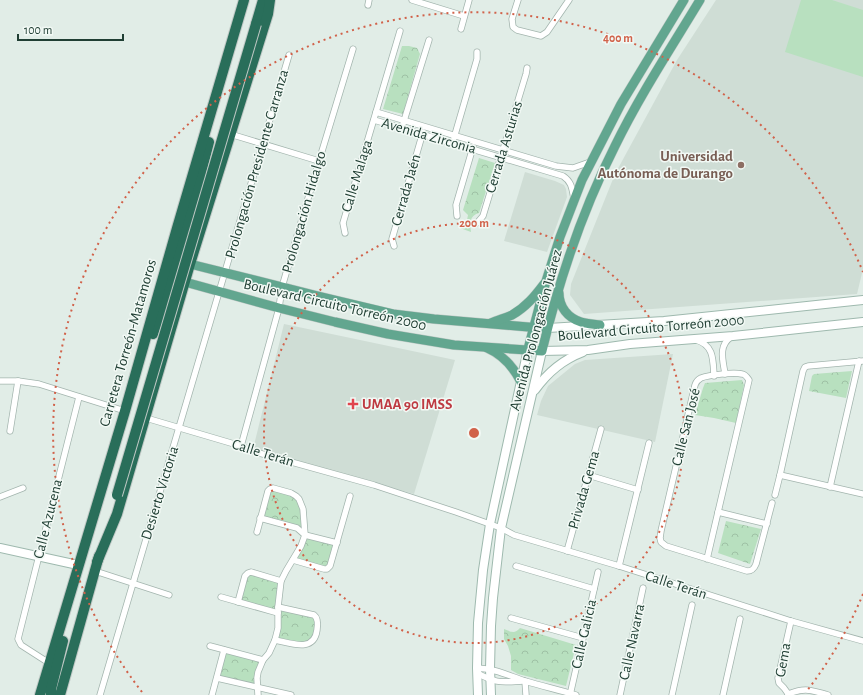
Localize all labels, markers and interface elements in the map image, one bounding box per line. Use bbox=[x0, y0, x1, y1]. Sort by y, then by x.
scale bar bbox=[18, 16, 123, 42]
text: 100 m bbox=[24, 24, 52, 36]
text: 400 m bbox=[603, 32, 633, 44]
street label: Prolongación Presidente Carranza bbox=[223, 68, 291, 260]
street label: Cerrada Asturias bbox=[483, 99, 525, 195]
street label: Avenida Zirconia bbox=[380, 115, 478, 157]
street label: Calle Malaga bbox=[339, 138, 375, 214]
street label: Prolongación Hidalgo bbox=[279, 149, 329, 275]
place label: Universidad Autónoma de Durango bbox=[598, 149, 733, 181]
street label: Cerrada Jaén bbox=[389, 152, 423, 228]
marker: Universidad Autónoma de Durango bbox=[736, 160, 746, 170]
text: 200 m bbox=[459, 217, 489, 229]
street label: Avenida Prolongación Juárez bbox=[507, 248, 565, 412]
street label: Carretera Torreón-Matamoros bbox=[97, 258, 159, 428]
street label: Boulevard Circuito Torreón 2000 bbox=[242, 277, 428, 333]
street label: Boulevard Circuito Torreón 2000 bbox=[557, 312, 745, 344]
street label: Calle San José bbox=[669, 387, 703, 467]
place label: UMAA 90 IMSS bbox=[362, 397, 452, 412]
marker: UMAA 90 IMSS bbox=[347, 398, 359, 410]
centre of rings bbox=[467, 426, 481, 440]
street label: Calle Terán bbox=[230, 436, 296, 470]
street label: Desierto Victoria bbox=[139, 444, 181, 542]
street label: Privada Gema bbox=[566, 449, 602, 531]
street label: Calle Azucena bbox=[31, 478, 65, 560]
street label: Calle Terán bbox=[643, 568, 709, 602]
street label: Calle Galicia bbox=[569, 598, 599, 670]
street label: Calle Navarra bbox=[617, 602, 647, 682]
street label: Gema bbox=[773, 642, 793, 678]

